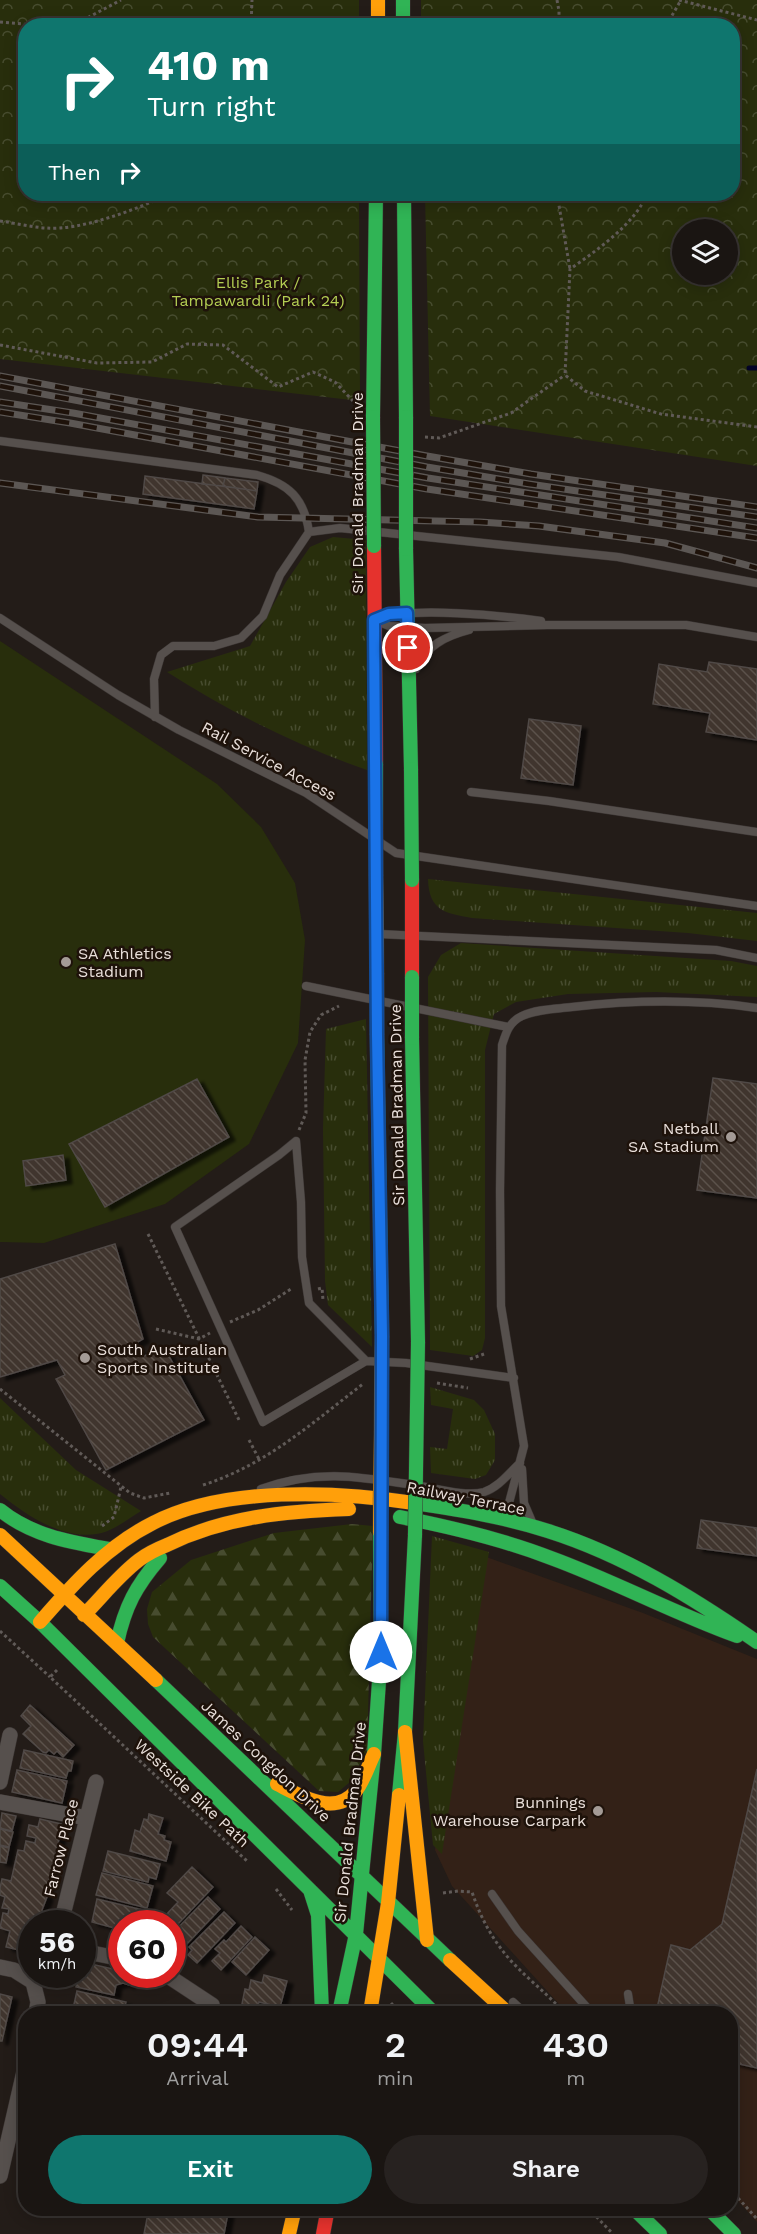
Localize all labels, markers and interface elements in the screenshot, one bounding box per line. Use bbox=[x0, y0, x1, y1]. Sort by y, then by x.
text: 410 m bbox=[147, 41, 270, 90]
icon: right bbox=[48, 42, 126, 120]
text: Turn right bbox=[147, 91, 276, 123]
icon: right bbox=[113, 156, 146, 189]
text: Then bbox=[48, 160, 101, 185]
map controls bbox=[672, 219, 738, 285]
button: layers bbox=[672, 219, 738, 285]
park label: Ellis Park / Tampawardli (Park 24) bbox=[171, 273, 345, 310]
street label: Sir Donald Bradman Drive bbox=[348, 392, 367, 594]
pin bbox=[382, 622, 433, 673]
icon: arrive bbox=[391, 631, 424, 664]
street label: Rail Service Access bbox=[198, 717, 340, 805]
place label: SA Athletics Stadium bbox=[78, 944, 172, 981]
marker: SA Athletics Stadium bbox=[59, 955, 73, 969]
street label: Sir Donald Bradman Drive bbox=[386, 1004, 408, 1206]
place label: Netball SA Stadium bbox=[628, 1119, 719, 1156]
marker: Netball SA Stadium bbox=[724, 1130, 738, 1144]
place label: South Australian Sports Institute bbox=[97, 1340, 227, 1377]
marker: South Australian Sports Institute bbox=[78, 1351, 92, 1365]
street label: Railway Terrace bbox=[405, 1477, 527, 1519]
position arrow bbox=[349, 1620, 413, 1684]
street label: James Congdon Drive bbox=[197, 1696, 335, 1826]
street label: Sir Donald Bradman Drive bbox=[330, 1721, 370, 1923]
street label: Westside Bike Path bbox=[131, 1735, 253, 1851]
place label: Bunnings Warehouse Carpark bbox=[433, 1793, 586, 1830]
street label: Farrow Place bbox=[40, 1797, 82, 1899]
marker: Bunnings Warehouse Carpark bbox=[591, 1804, 605, 1818]
speed limit sign: 60 bbox=[108, 1910, 186, 1988]
text: 56 bbox=[39, 1924, 75, 1959]
text: km/h bbox=[38, 1955, 76, 1973]
text: 09:44 bbox=[147, 2024, 248, 2066]
text: 2 bbox=[385, 2024, 406, 2066]
text: 430 bbox=[542, 2024, 609, 2066]
text: Arrival bbox=[166, 2066, 229, 2090]
text: min bbox=[377, 2066, 414, 2090]
text: m bbox=[566, 2066, 585, 2090]
button: Exit bbox=[48, 2135, 372, 2204]
button: Share bbox=[384, 2135, 708, 2204]

